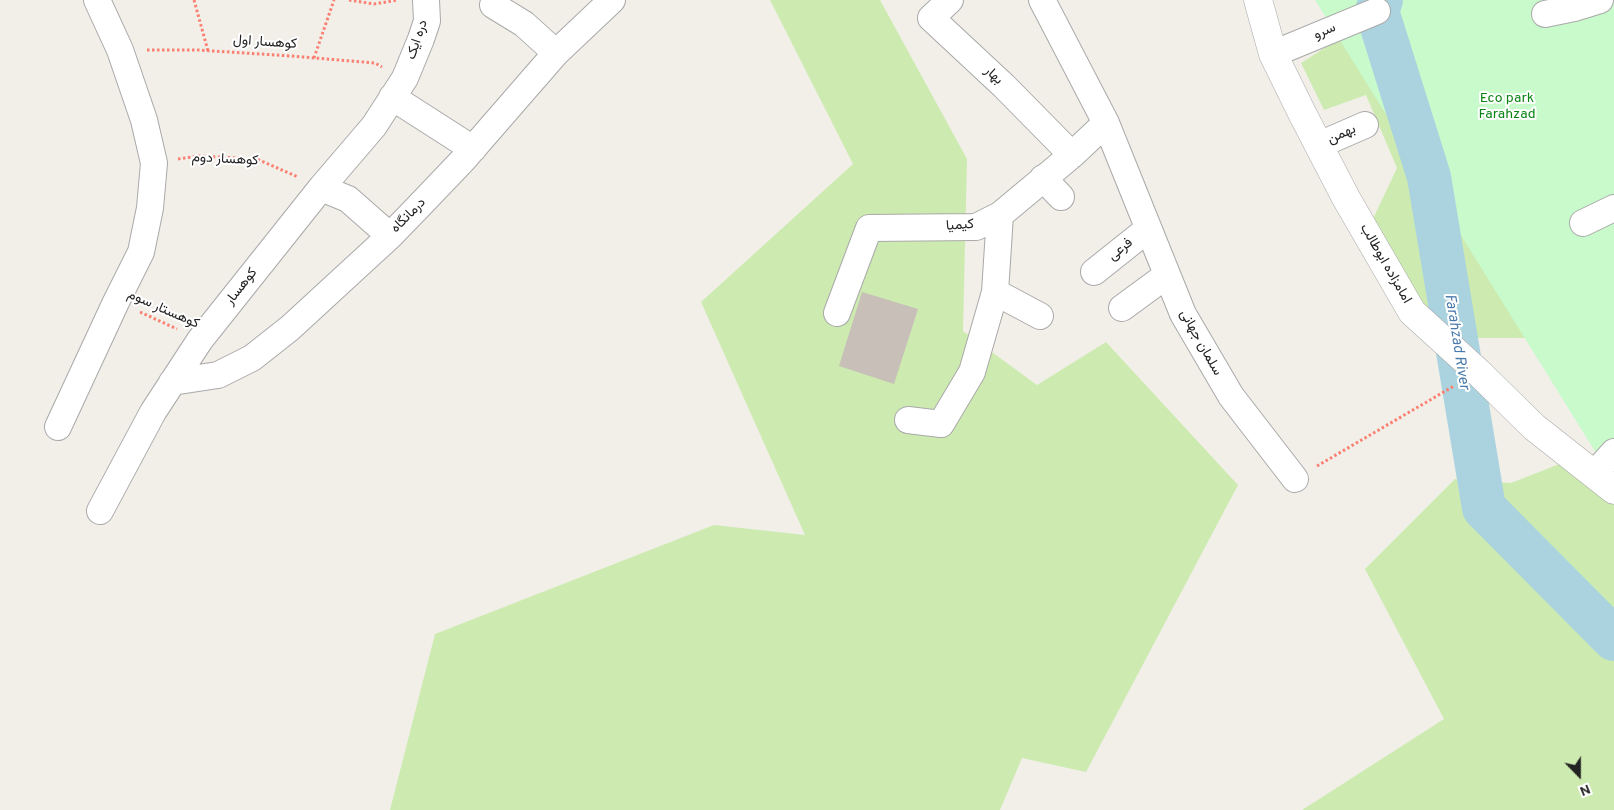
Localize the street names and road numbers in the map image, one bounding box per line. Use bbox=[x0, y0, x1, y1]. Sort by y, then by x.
street label: دره ایک bbox=[404, 18, 432, 62]
street label: سرو bbox=[1311, 20, 1339, 44]
street label: کوهسار اول bbox=[232, 32, 298, 54]
street label: بهار bbox=[980, 63, 1006, 89]
street label: بهمن bbox=[1325, 121, 1359, 149]
street label: کوهسار دوم bbox=[191, 150, 259, 170]
street label: درمانگاه bbox=[388, 195, 430, 237]
street label: کیمیا bbox=[945, 217, 975, 235]
street label: امامزاده ابوطالب bbox=[1355, 221, 1415, 307]
street label: فرعی bbox=[1105, 235, 1137, 265]
street label: کوهسار bbox=[222, 265, 262, 309]
street label: کوهستار سوم bbox=[125, 287, 201, 333]
street label: سلمان جهانی bbox=[1175, 307, 1225, 379]

